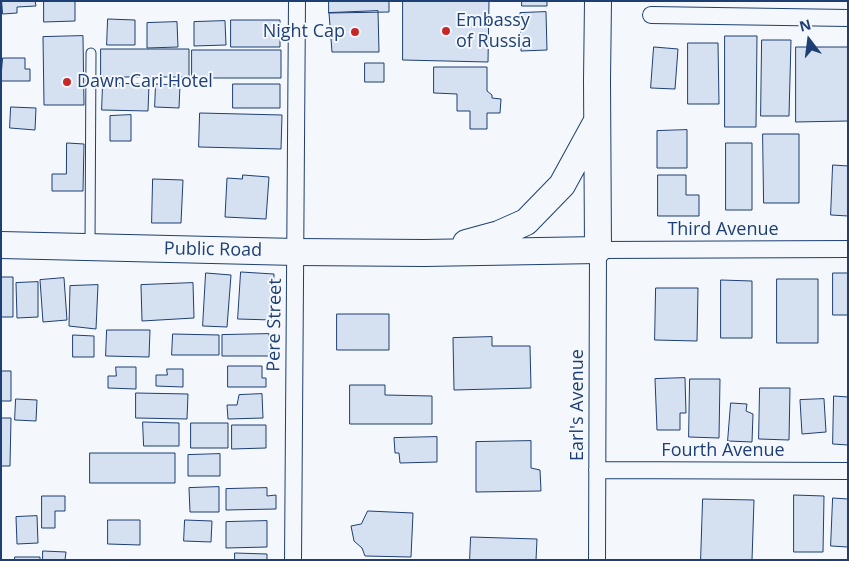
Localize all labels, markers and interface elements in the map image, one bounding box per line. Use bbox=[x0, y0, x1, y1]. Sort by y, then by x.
place label: Embassy of Russia bbox=[456, 10, 531, 52]
text: N bbox=[797, 14, 813, 36]
north arrow bbox=[784, 15, 834, 65]
place label: Night Cap bbox=[263, 21, 345, 43]
marker: Embassy of Russia bbox=[440, 25, 452, 37]
marker: Night Cap bbox=[349, 26, 361, 38]
place label: Dawn Cari Hotel bbox=[77, 71, 213, 93]
marker: Dawn Cari Hotel bbox=[61, 76, 73, 88]
street label: Third Avenue bbox=[667, 219, 779, 241]
street label: Public Road bbox=[164, 238, 262, 262]
street label: Pere Street bbox=[263, 278, 287, 372]
street label: Earl's Avenue bbox=[567, 349, 589, 461]
street label: Fourth Avenue bbox=[661, 440, 785, 462]

